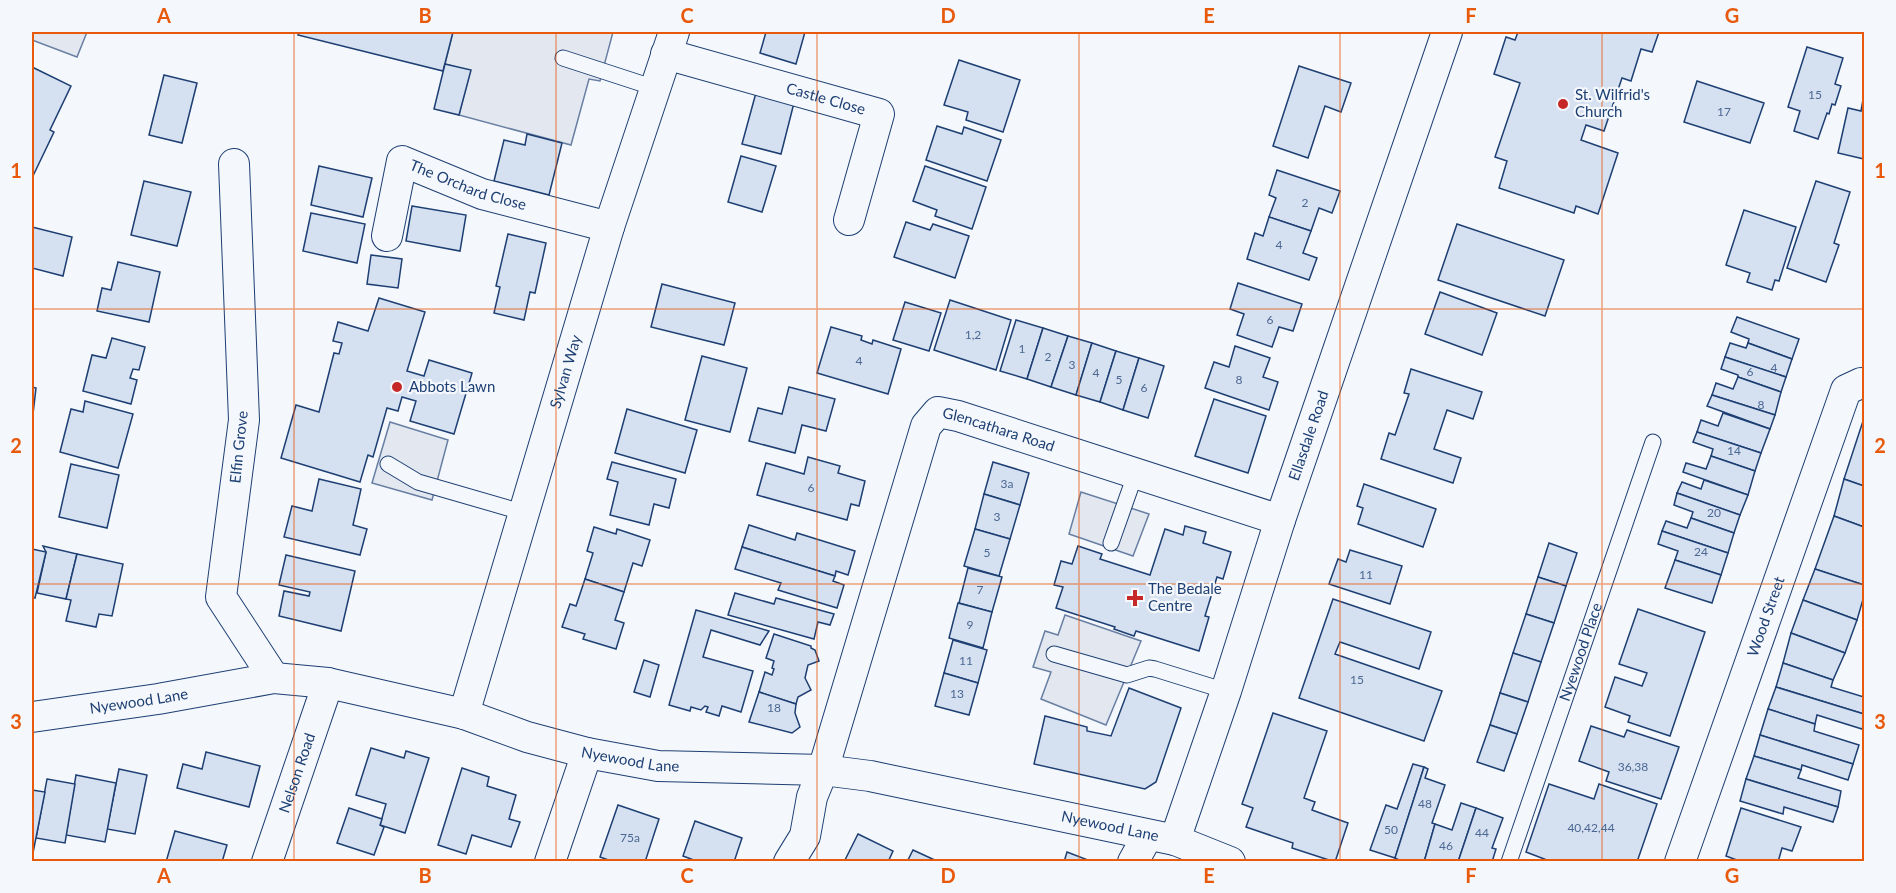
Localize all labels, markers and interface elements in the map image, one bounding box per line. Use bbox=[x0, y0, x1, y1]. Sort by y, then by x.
text: A bbox=[156, 3, 171, 27]
text: B bbox=[418, 3, 432, 27]
text: C bbox=[680, 3, 694, 27]
text: D bbox=[940, 3, 956, 27]
text: E bbox=[1203, 3, 1215, 27]
text: F bbox=[1465, 3, 1477, 27]
text: G bbox=[1725, 3, 1739, 27]
street label: Castle Close bbox=[785, 78, 868, 118]
place label: St. Wilfrid's Church bbox=[1575, 85, 1650, 120]
house number: 15 bbox=[1808, 87, 1822, 102]
marker: St. Wilfrid's Church bbox=[1556, 97, 1570, 111]
house number: 17 bbox=[1717, 104, 1731, 119]
street label: The Orchard Close bbox=[407, 155, 529, 213]
text: 1 bbox=[10, 158, 22, 182]
text: 1 bbox=[1874, 158, 1886, 182]
house number: 2 bbox=[1302, 195, 1309, 210]
house number: 4 bbox=[1276, 237, 1283, 252]
house number: 6 bbox=[1267, 312, 1274, 327]
house number: 1,2 bbox=[965, 327, 981, 342]
street label: Sylvan Way bbox=[545, 332, 584, 410]
house number: 1 bbox=[1019, 341, 1026, 356]
house number: 2 bbox=[1045, 349, 1052, 364]
house number: 4 bbox=[856, 353, 863, 368]
house number: 3 bbox=[1069, 357, 1076, 372]
house number: 4 bbox=[1771, 360, 1778, 375]
house number: 6 bbox=[1747, 364, 1754, 379]
house number: 4 bbox=[1093, 365, 1100, 380]
house number: 5 bbox=[1116, 372, 1123, 387]
house number: 8 bbox=[1236, 372, 1243, 387]
place label: Abbots Lawn bbox=[409, 377, 495, 395]
marker: Abbots Lawn bbox=[390, 380, 404, 394]
house number: 6 bbox=[1141, 380, 1148, 395]
street label: Ellasdale Road bbox=[1284, 388, 1332, 483]
house number: 8 bbox=[1758, 397, 1765, 412]
street label: Glencathara Road bbox=[941, 403, 1057, 455]
street label: Elfin Grove bbox=[225, 410, 251, 484]
text: 2 bbox=[10, 433, 22, 457]
text: 2 bbox=[1874, 433, 1886, 457]
house number: 14 bbox=[1727, 443, 1741, 458]
house number: 3a bbox=[1001, 476, 1013, 491]
house number: 6 bbox=[808, 480, 815, 495]
house number: 20 bbox=[1707, 505, 1721, 520]
house number: 3 bbox=[994, 509, 1001, 524]
house number: 24 bbox=[1694, 544, 1708, 559]
house number: 5 bbox=[984, 545, 991, 560]
house number: 11 bbox=[1359, 567, 1373, 582]
street label: Wood Street bbox=[1743, 573, 1788, 659]
place label: The Bedale Centre bbox=[1148, 579, 1222, 614]
house number: 7 bbox=[977, 582, 984, 597]
marker: The Bedale Centre bbox=[1126, 589, 1144, 607]
street label: Nyewood Place bbox=[1555, 600, 1605, 703]
house number: 9 bbox=[967, 617, 974, 632]
house number: 11 bbox=[959, 653, 973, 668]
house number: 15 bbox=[1350, 672, 1364, 687]
street label: Nyewood Lane bbox=[88, 684, 189, 717]
house number: 13 bbox=[950, 686, 964, 701]
house number: 18 bbox=[767, 700, 781, 715]
text: 3 bbox=[10, 709, 22, 733]
text: 3 bbox=[1874, 709, 1886, 733]
street label: Nelson Road bbox=[274, 730, 318, 815]
street label: Nyewood Lane bbox=[580, 742, 680, 775]
house number: 36,38 bbox=[1618, 759, 1648, 774]
house number: 48 bbox=[1418, 796, 1432, 811]
street label: Nyewood Lane bbox=[1060, 806, 1161, 844]
house number: 40,42,44 bbox=[1567, 820, 1615, 835]
house number: 50 bbox=[1384, 822, 1398, 837]
house number: 44 bbox=[1475, 825, 1489, 840]
house number: 75a bbox=[620, 830, 640, 845]
house number: 46 bbox=[1439, 838, 1453, 853]
text: A bbox=[156, 863, 171, 887]
text: B bbox=[418, 863, 432, 887]
text: C bbox=[680, 863, 694, 887]
text: D bbox=[940, 863, 956, 887]
text: E bbox=[1203, 863, 1215, 887]
text: F bbox=[1465, 863, 1477, 887]
text: G bbox=[1725, 863, 1739, 887]

